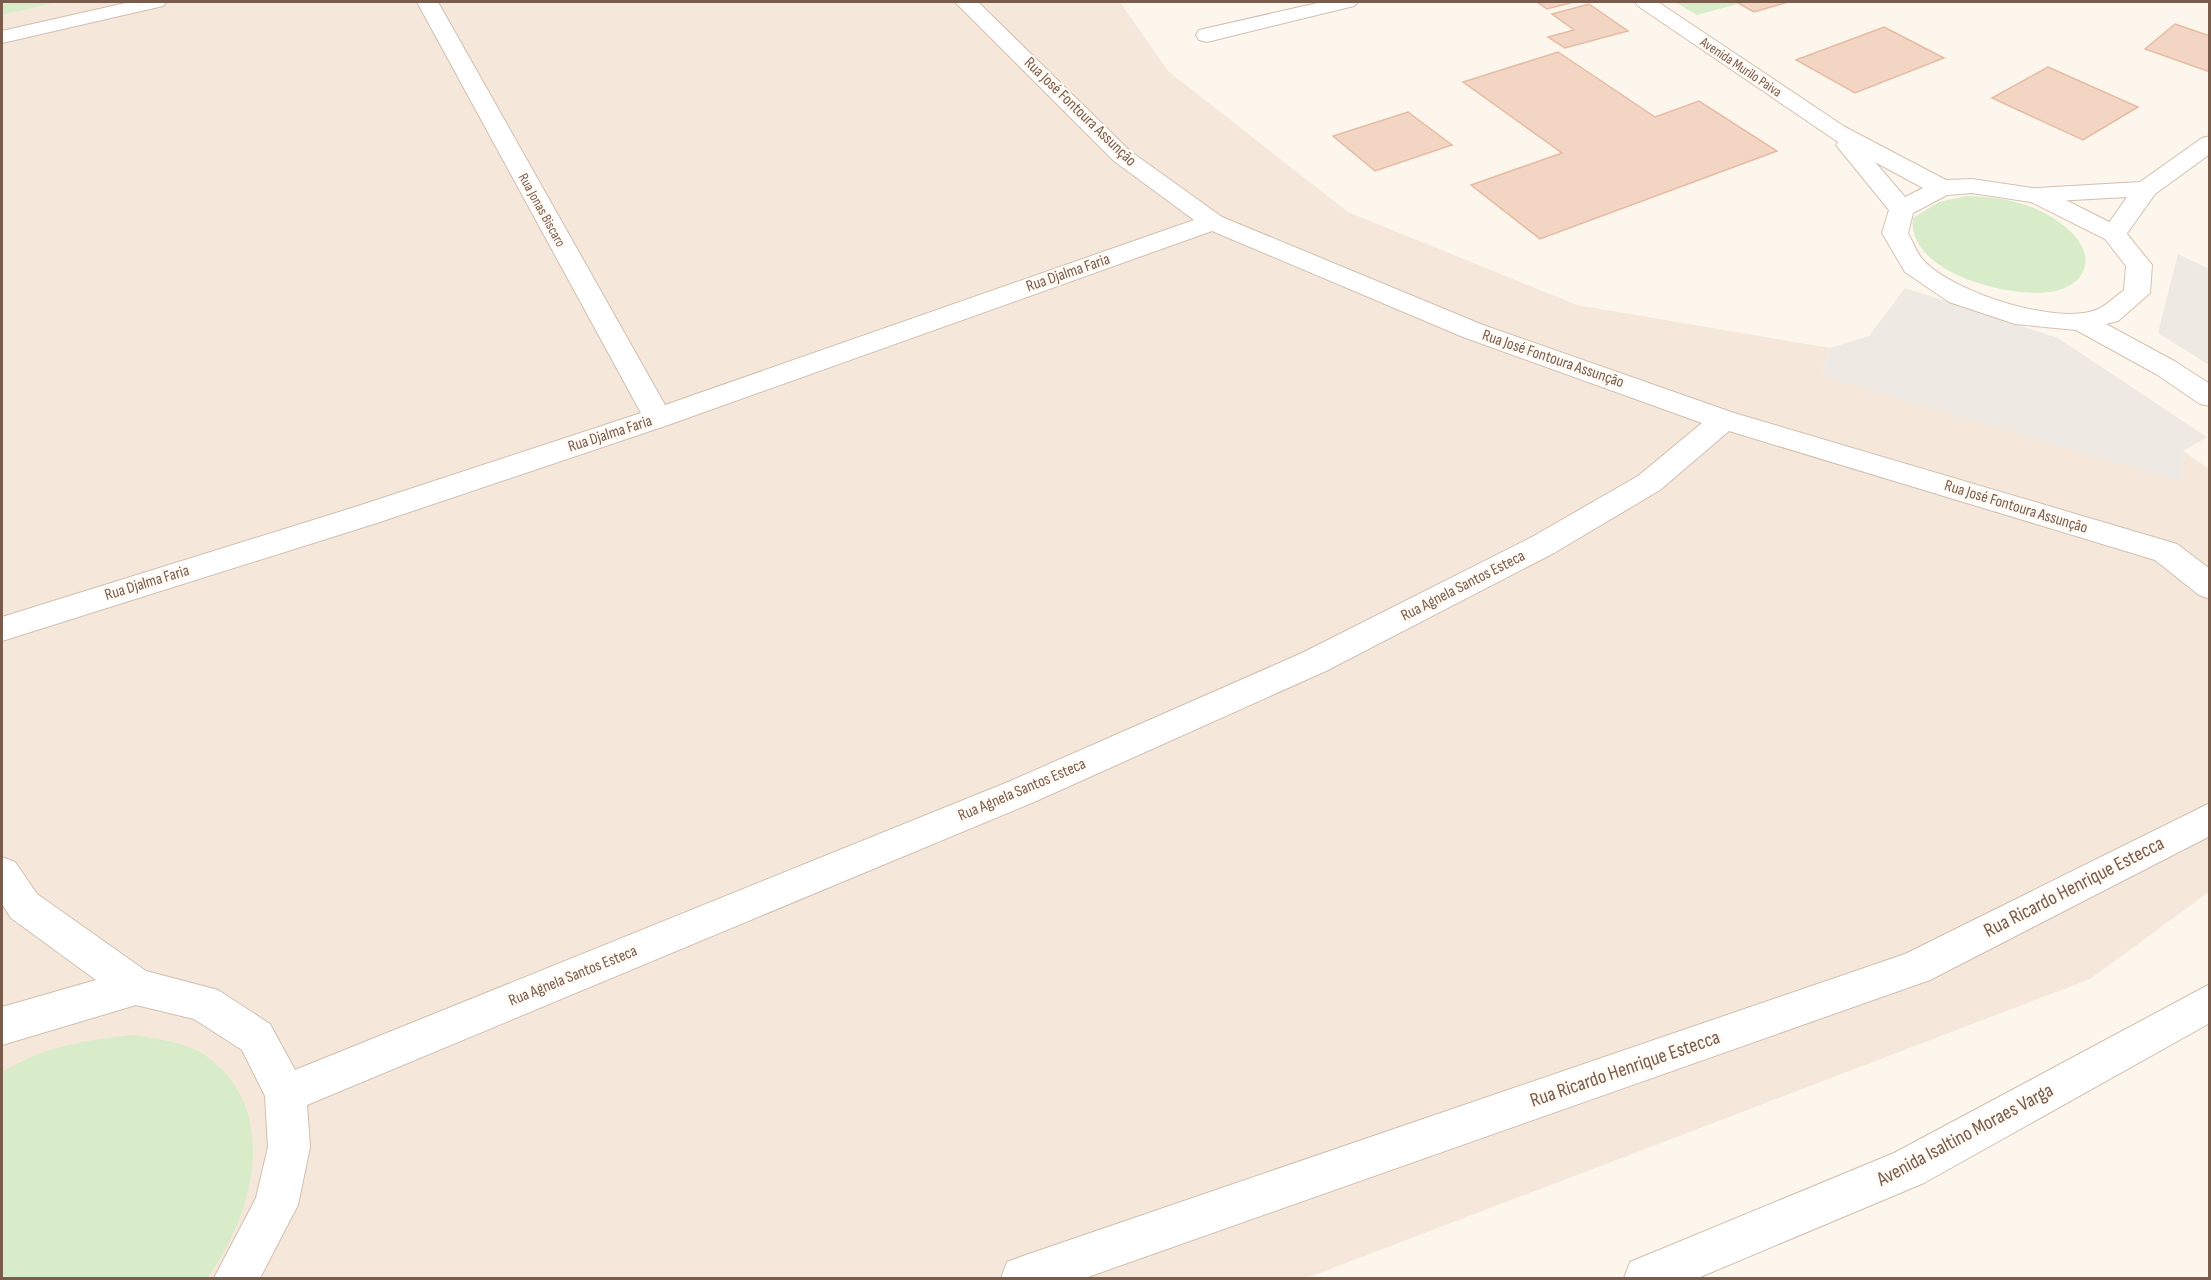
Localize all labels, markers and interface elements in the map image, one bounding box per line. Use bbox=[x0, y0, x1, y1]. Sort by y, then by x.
street label: Avenida Murilo Paiva bbox=[1696, 33, 1785, 100]
street label: Rua José Fontoura Assunção bbox=[1020, 54, 1140, 170]
street label: Rua Jonas Biscaro bbox=[515, 170, 569, 250]
street label: Rua Djalma Faria bbox=[1024, 250, 1112, 296]
street label: Rua José Fontoura Assunção bbox=[1480, 326, 1626, 392]
street label: Rua Djalma Faria bbox=[566, 411, 654, 457]
street label: Rua José Fontoura Assunção bbox=[1942, 476, 2090, 538]
street label: Rua Agnela Santos Esteca bbox=[1398, 546, 1528, 626]
street label: Rua Djalma Faria bbox=[102, 561, 192, 605]
street label: Rua Agnela Santos Esteca bbox=[955, 755, 1089, 825]
street label: Rua Ricardo Henrique Estecca bbox=[1980, 831, 2168, 943]
street label: Rua Agnela Santos Esteca bbox=[506, 942, 640, 1010]
street label: Rua Ricardo Henrique Estecca bbox=[1527, 1025, 1723, 1113]
street label: Avenida Isaltino Moraes Varga bbox=[1872, 1078, 2057, 1192]

